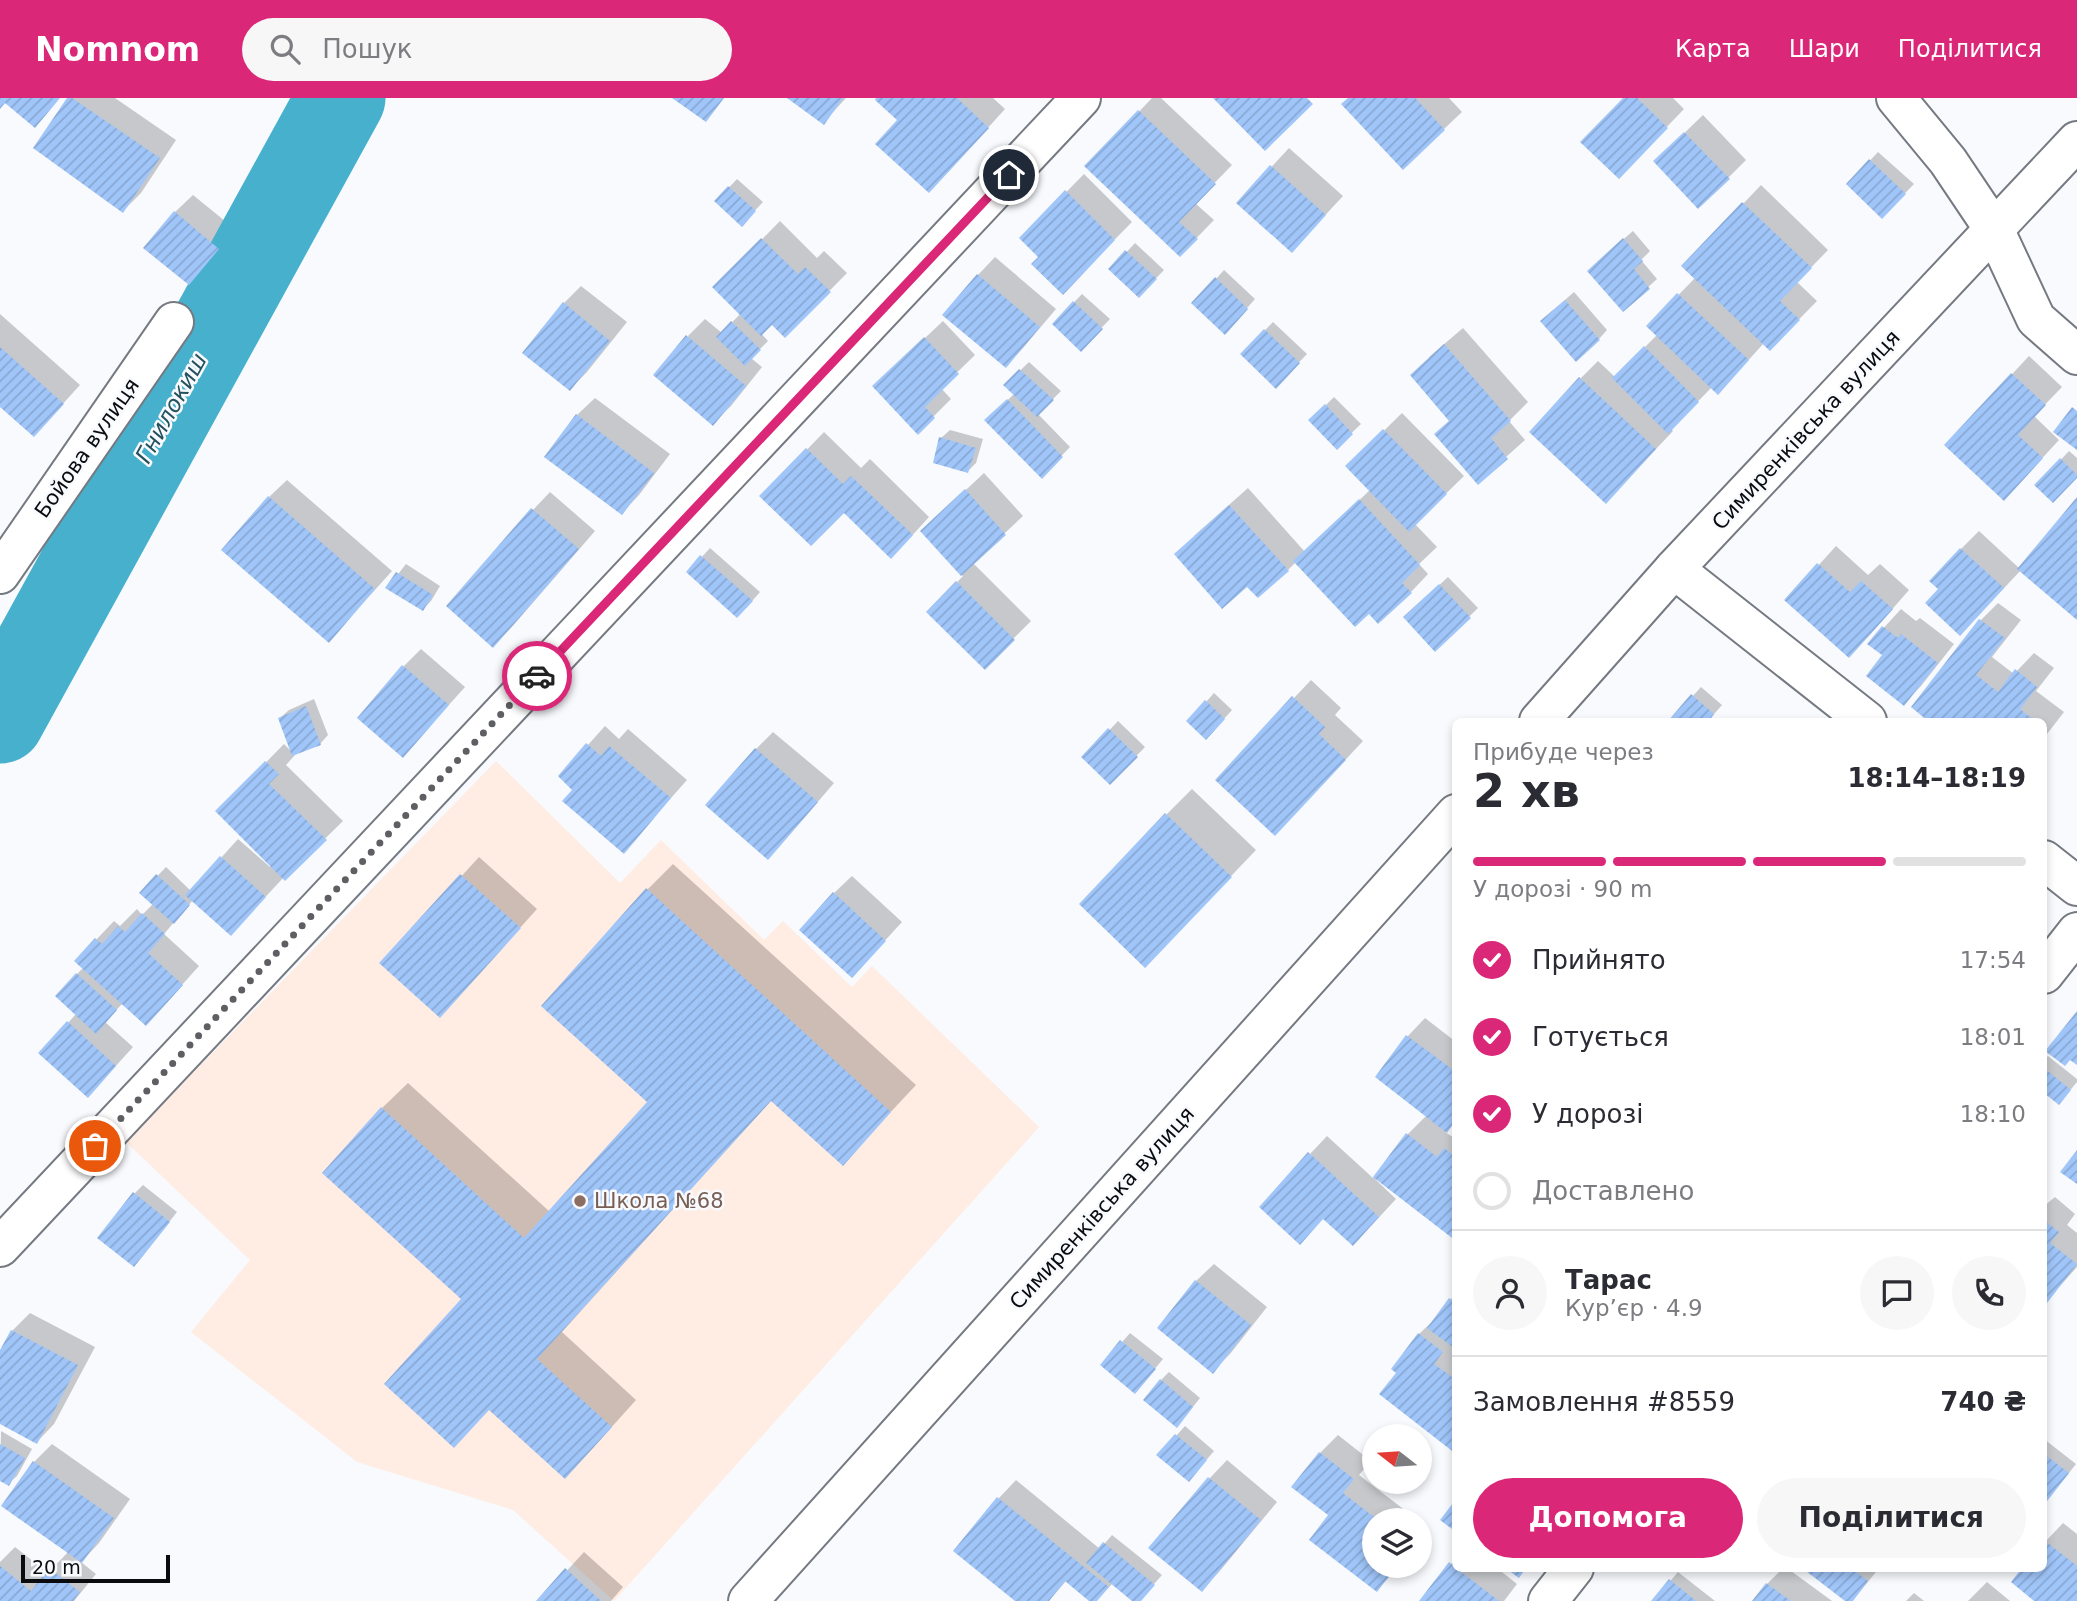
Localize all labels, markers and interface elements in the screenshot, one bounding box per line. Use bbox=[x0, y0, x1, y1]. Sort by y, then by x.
search box bbox=[242, 18, 732, 81]
text: Nomnom bbox=[35, 30, 200, 69]
icon: search bbox=[266, 30, 304, 68]
text: Пошук bbox=[322, 34, 413, 64]
text: Карта bbox=[1675, 35, 1751, 63]
text: Шари bbox=[1789, 35, 1860, 63]
text: Поділитися bbox=[1898, 35, 2042, 63]
pin bbox=[979, 145, 1039, 205]
icon: home bbox=[990, 156, 1028, 194]
street label: Симиренківська вулиця bbox=[1707, 325, 1905, 535]
water label: Гнилокиш bbox=[130, 349, 212, 467]
street label: Бойова вулиця bbox=[30, 374, 144, 522]
courier bbox=[502, 641, 572, 711]
icon: car bbox=[518, 657, 556, 695]
text: Прибуде через bbox=[1473, 739, 1654, 765]
text: 18:14–18:19 bbox=[1847, 763, 2026, 793]
text: 2 хв bbox=[1473, 764, 1580, 818]
text: У дорозі · 90 m bbox=[1473, 876, 1653, 902]
icon: check bbox=[1473, 941, 1511, 979]
text: Прийнято bbox=[1532, 945, 1666, 975]
text: 17:54 bbox=[1960, 947, 2026, 973]
icon: check bbox=[1473, 1018, 1511, 1056]
text: Готується bbox=[1532, 1022, 1669, 1052]
text: 18:01 bbox=[1960, 1024, 2026, 1050]
icon: check bbox=[1473, 1095, 1511, 1133]
text: У дорозі bbox=[1532, 1099, 1643, 1129]
text: 18:10 bbox=[1960, 1101, 2026, 1127]
street label: Симиренківська вулиця bbox=[1005, 1102, 1199, 1314]
pin bbox=[65, 1116, 125, 1176]
icon: bag bbox=[76, 1127, 114, 1165]
text: Доставлено bbox=[1532, 1176, 1694, 1206]
place label: Школа №68 bbox=[594, 1189, 724, 1213]
marker: Школа №68 bbox=[572, 1193, 588, 1209]
button: person bbox=[1473, 1256, 1547, 1330]
button: chat bbox=[1860, 1256, 1934, 1330]
button: phone bbox=[1952, 1256, 2026, 1330]
text: Тарас bbox=[1565, 1265, 1652, 1295]
text: Кур’єр · 4.9 bbox=[1565, 1295, 1703, 1321]
text: Замовлення #8559 bbox=[1473, 1387, 1735, 1417]
text: 740 ₴ bbox=[1940, 1387, 2026, 1417]
north arrow bbox=[1362, 1424, 1432, 1494]
map controls bbox=[1362, 1424, 1432, 1578]
button: Допомога bbox=[1473, 1478, 1743, 1558]
button: Поділитися bbox=[1757, 1478, 2026, 1558]
button: layers bbox=[1362, 1508, 1432, 1578]
scale bar bbox=[21, 1552, 170, 1584]
text: 20 m bbox=[32, 1556, 81, 1578]

